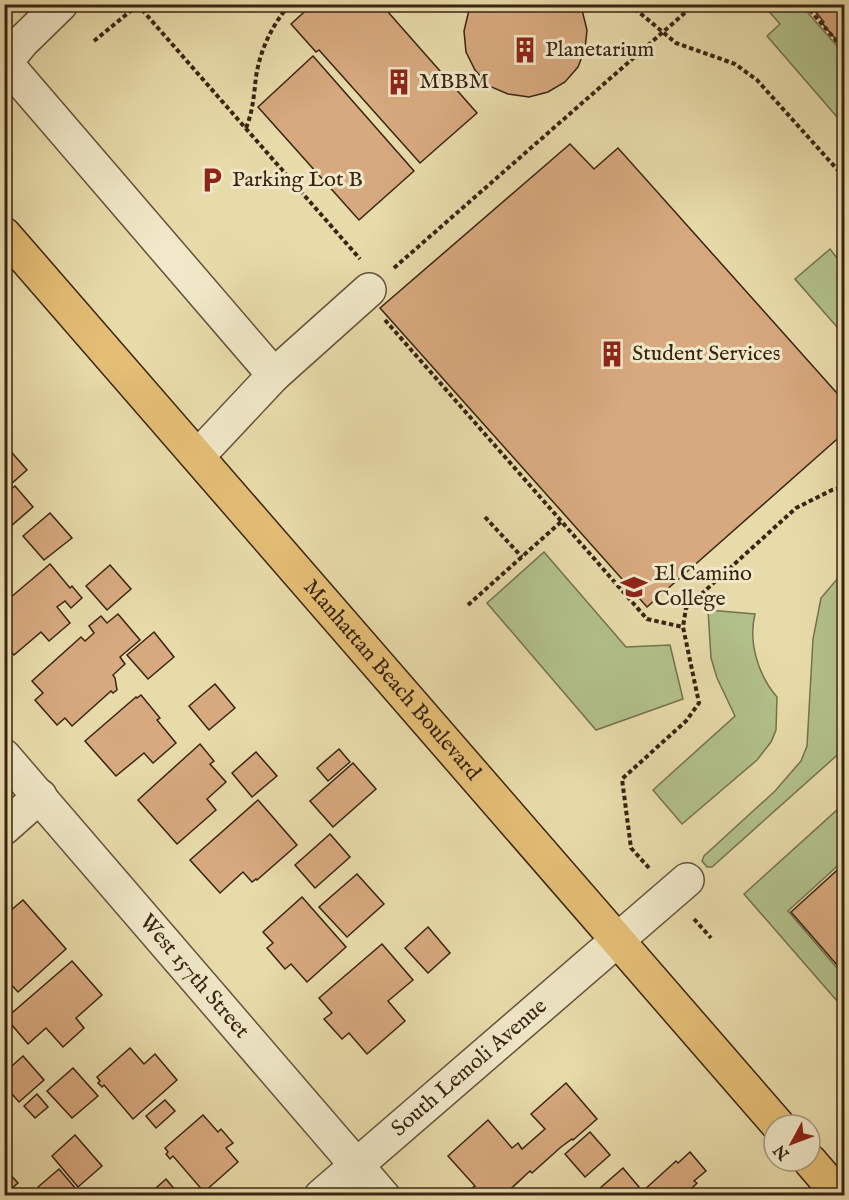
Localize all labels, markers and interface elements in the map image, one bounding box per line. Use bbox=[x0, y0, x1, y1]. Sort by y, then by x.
building icon: Planetarium bbox=[510, 35, 540, 65]
place label: Planetarium bbox=[545, 36, 654, 64]
building icon: MBBM bbox=[384, 67, 414, 97]
place label: MBBM bbox=[419, 68, 490, 96]
parking icon: Parking Lot B bbox=[197, 165, 227, 195]
place label: Parking Lot B bbox=[232, 166, 363, 194]
building icon: Student Services bbox=[597, 339, 627, 369]
place label: Student Services bbox=[632, 340, 780, 368]
place label: El Camino College bbox=[654, 560, 752, 613]
school or university icon: El Camino College bbox=[619, 572, 649, 602]
street label: Manhattan Beach Boulevard bbox=[297, 574, 487, 787]
street label: West 157th Street bbox=[133, 908, 256, 1045]
street label: South Lemoli Avenue bbox=[386, 993, 553, 1143]
north arrow bbox=[762, 1113, 822, 1173]
text: N bbox=[770, 1140, 795, 1164]

